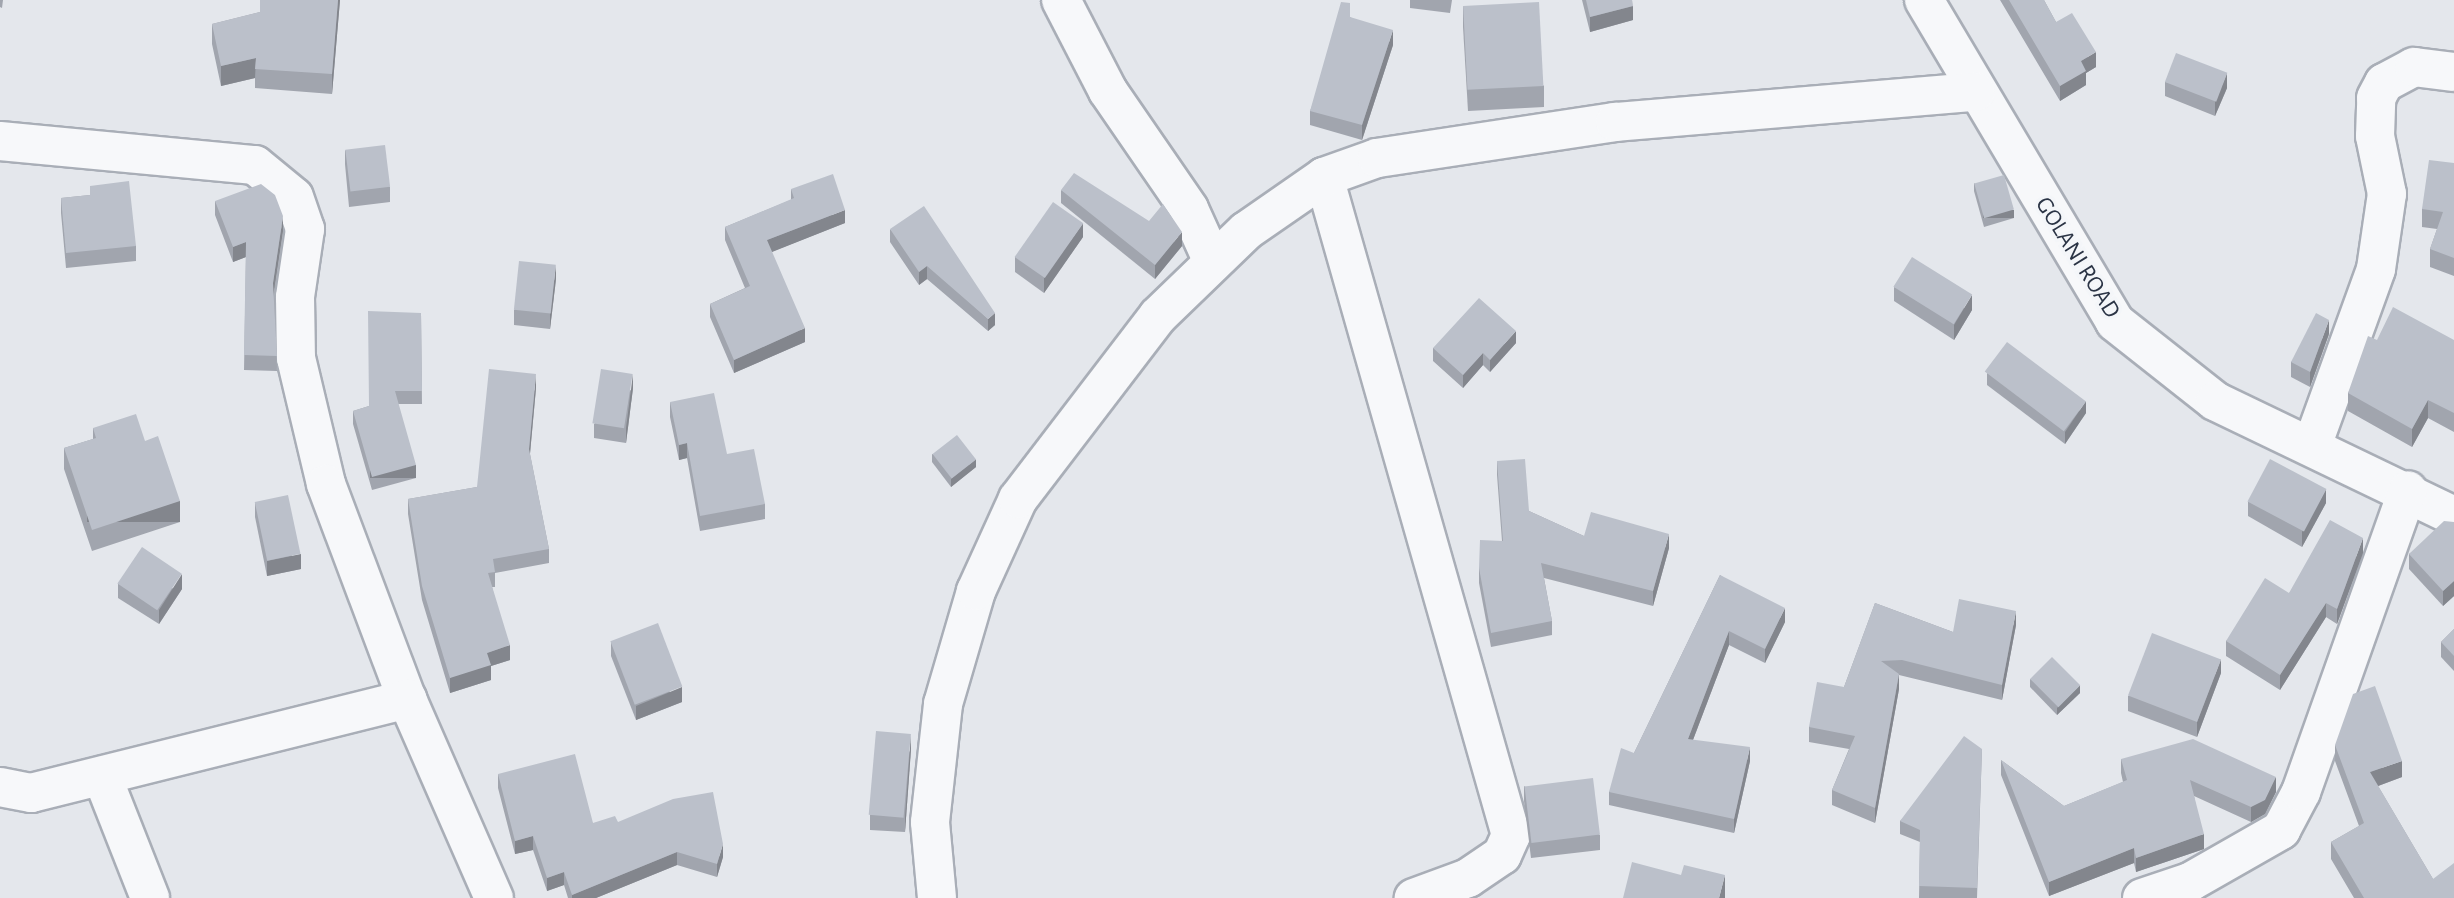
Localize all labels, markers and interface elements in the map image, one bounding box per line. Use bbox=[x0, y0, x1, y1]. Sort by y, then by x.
street label: GOLANI ROAD bbox=[2028, 192, 2126, 324]

